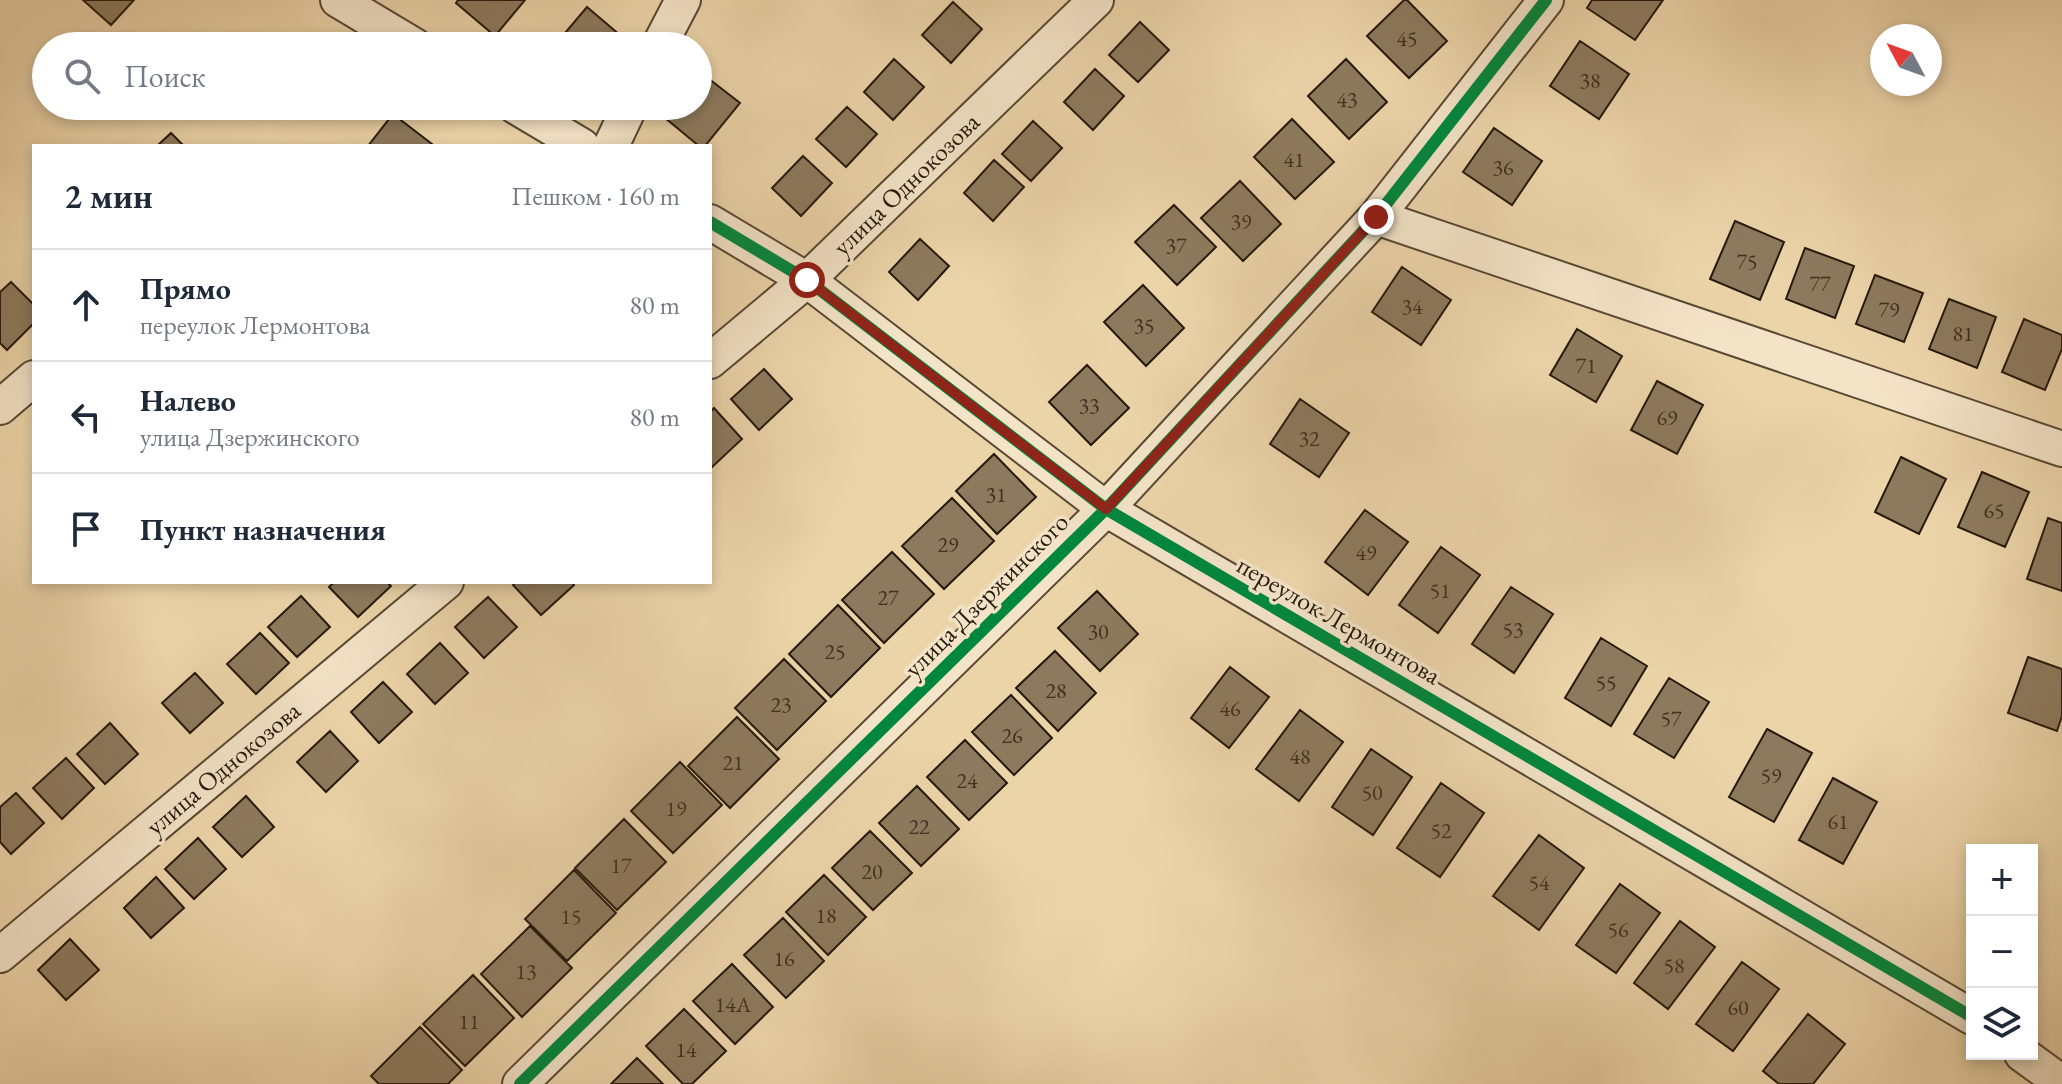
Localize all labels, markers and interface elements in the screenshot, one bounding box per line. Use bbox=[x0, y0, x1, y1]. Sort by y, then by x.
house number: 45 bbox=[1396, 24, 1418, 53]
north arrow bbox=[1870, 24, 1942, 96]
search box bbox=[32, 32, 712, 120]
icon: search bbox=[60, 54, 104, 98]
text: Поиск bbox=[124, 57, 206, 96]
house number: 38 bbox=[1579, 66, 1601, 95]
house number: 43 bbox=[1336, 85, 1358, 114]
street label: улица Однокозова bbox=[825, 105, 987, 263]
house number: 41 bbox=[1283, 145, 1305, 174]
house number: 36 bbox=[1492, 153, 1514, 182]
text: 2 мин bbox=[64, 174, 153, 218]
text: Пешком · 160 m bbox=[511, 179, 680, 213]
route end bbox=[1358, 199, 1394, 235]
house number: 39 bbox=[1230, 207, 1252, 236]
house number: 37 bbox=[1165, 231, 1187, 260]
house number: 75 bbox=[1736, 247, 1758, 276]
route start bbox=[789, 262, 825, 298]
text: Прямо bbox=[140, 269, 231, 308]
house number: 77 bbox=[1809, 269, 1831, 298]
icon: ahead bbox=[64, 283, 108, 327]
text: 80 m bbox=[630, 288, 680, 322]
house number: 34 bbox=[1401, 292, 1423, 321]
house number: 79 bbox=[1878, 295, 1900, 324]
text: переулок Лермонтова bbox=[140, 308, 370, 342]
house number: 35 bbox=[1133, 311, 1155, 340]
house number: 81 bbox=[1952, 319, 1974, 348]
house number: 71 bbox=[1575, 351, 1597, 380]
text: Налево bbox=[140, 381, 236, 420]
house number: 33 bbox=[1078, 391, 1100, 420]
icon: left bbox=[64, 395, 108, 439]
text: 80 m bbox=[630, 400, 680, 434]
house number: 69 bbox=[1656, 403, 1678, 432]
text: улица Дзержинского bbox=[140, 420, 360, 454]
house number: 32 bbox=[1298, 424, 1320, 453]
house number: 31 bbox=[985, 480, 1007, 509]
house number: 65 bbox=[1983, 496, 2005, 525]
street label: улица Дзержинского bbox=[896, 505, 1076, 685]
icon: arrive bbox=[64, 507, 108, 551]
text: Пункт назначения bbox=[140, 510, 386, 549]
house number: 29 bbox=[937, 530, 959, 559]
house number: 49 bbox=[1355, 538, 1377, 567]
street label: переулок Лермонтова bbox=[1231, 548, 1448, 693]
house number: 51 bbox=[1429, 576, 1451, 605]
house number: 27 bbox=[877, 583, 899, 612]
house number: 53 bbox=[1502, 615, 1524, 644]
house number: 30 bbox=[1087, 617, 1109, 646]
house number: 25 bbox=[824, 637, 846, 666]
house number: 55 bbox=[1595, 668, 1617, 697]
house number: 28 bbox=[1045, 676, 1067, 705]
house number: 23 bbox=[770, 690, 792, 719]
street label: улица Однокозова bbox=[139, 693, 308, 843]
house number: 46 bbox=[1219, 694, 1241, 723]
house number: 57 bbox=[1660, 704, 1682, 733]
house number: 26 bbox=[1001, 721, 1023, 750]
house number: 48 bbox=[1289, 742, 1311, 771]
house number: 21 bbox=[722, 748, 744, 777]
house number: 59 bbox=[1760, 761, 1782, 790]
house number: 24 bbox=[956, 766, 978, 795]
house number: 50 bbox=[1361, 778, 1383, 807]
house number: 19 bbox=[665, 794, 687, 823]
house number: 61 bbox=[1827, 807, 1849, 836]
house number: 22 bbox=[908, 812, 930, 841]
house number: 52 bbox=[1430, 816, 1452, 845]
map controls bbox=[1966, 844, 2038, 1060]
button: + bbox=[1966, 844, 2038, 916]
house number: 17 bbox=[610, 851, 632, 880]
house number: 20 bbox=[861, 857, 883, 886]
house number: 54 bbox=[1528, 868, 1550, 897]
house number: 18 bbox=[815, 901, 837, 930]
house number: 15 bbox=[560, 902, 582, 931]
house number: 56 bbox=[1607, 915, 1629, 944]
button: − bbox=[1966, 916, 2038, 988]
house number: 16 bbox=[773, 944, 795, 973]
house number: 58 bbox=[1663, 951, 1685, 980]
house number: 13 bbox=[515, 957, 537, 986]
button: layers bbox=[1966, 988, 2038, 1060]
house number: 14А bbox=[715, 990, 752, 1019]
house number: 60 bbox=[1727, 993, 1749, 1022]
house number: 11 bbox=[458, 1007, 480, 1036]
house number: 14 bbox=[675, 1035, 697, 1064]

